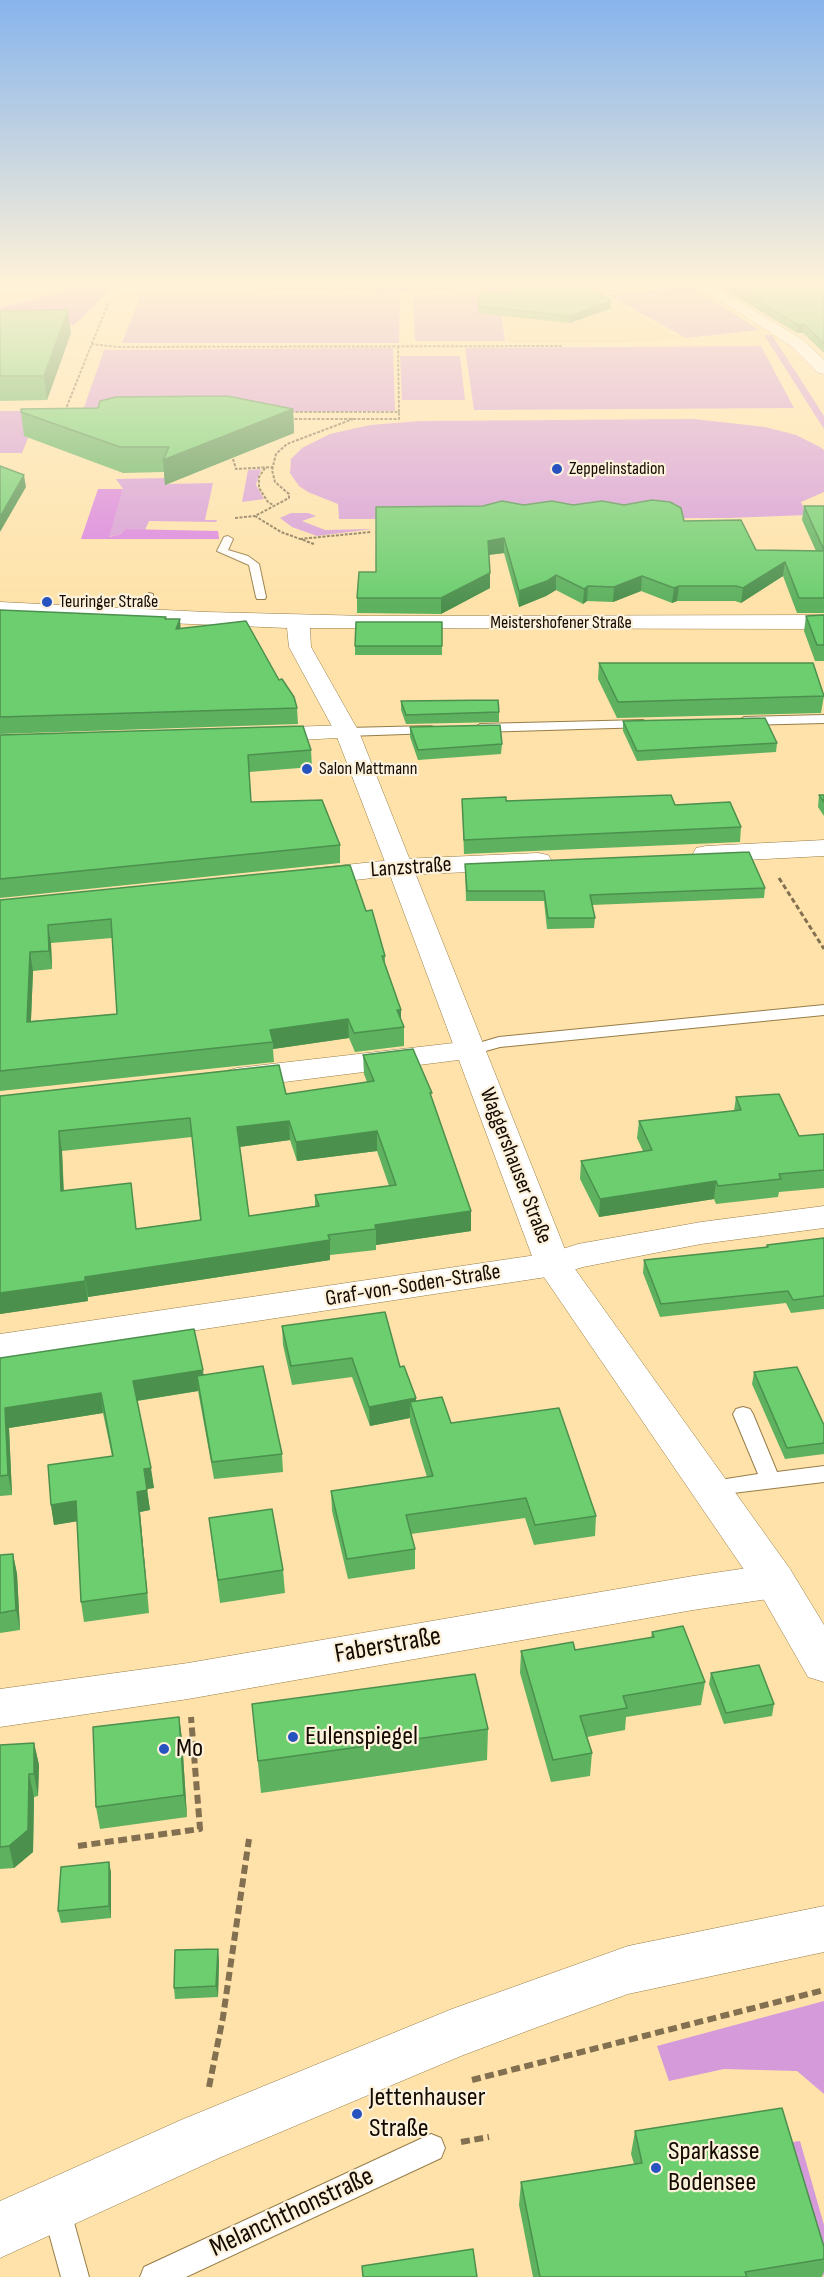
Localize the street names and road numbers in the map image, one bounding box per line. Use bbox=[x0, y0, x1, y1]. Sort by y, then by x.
street label: Meistershofener Straße bbox=[490, 612, 632, 634]
street label: Lanzstraße bbox=[370, 852, 452, 884]
street label: Waggershauser Straße bbox=[473, 1084, 557, 1248]
street label: Graf-von-Soden-Straße bbox=[324, 1259, 502, 1313]
street label: Faberstraße bbox=[332, 1621, 444, 1671]
street label: Melanchthonstraße bbox=[205, 2161, 379, 2265]

